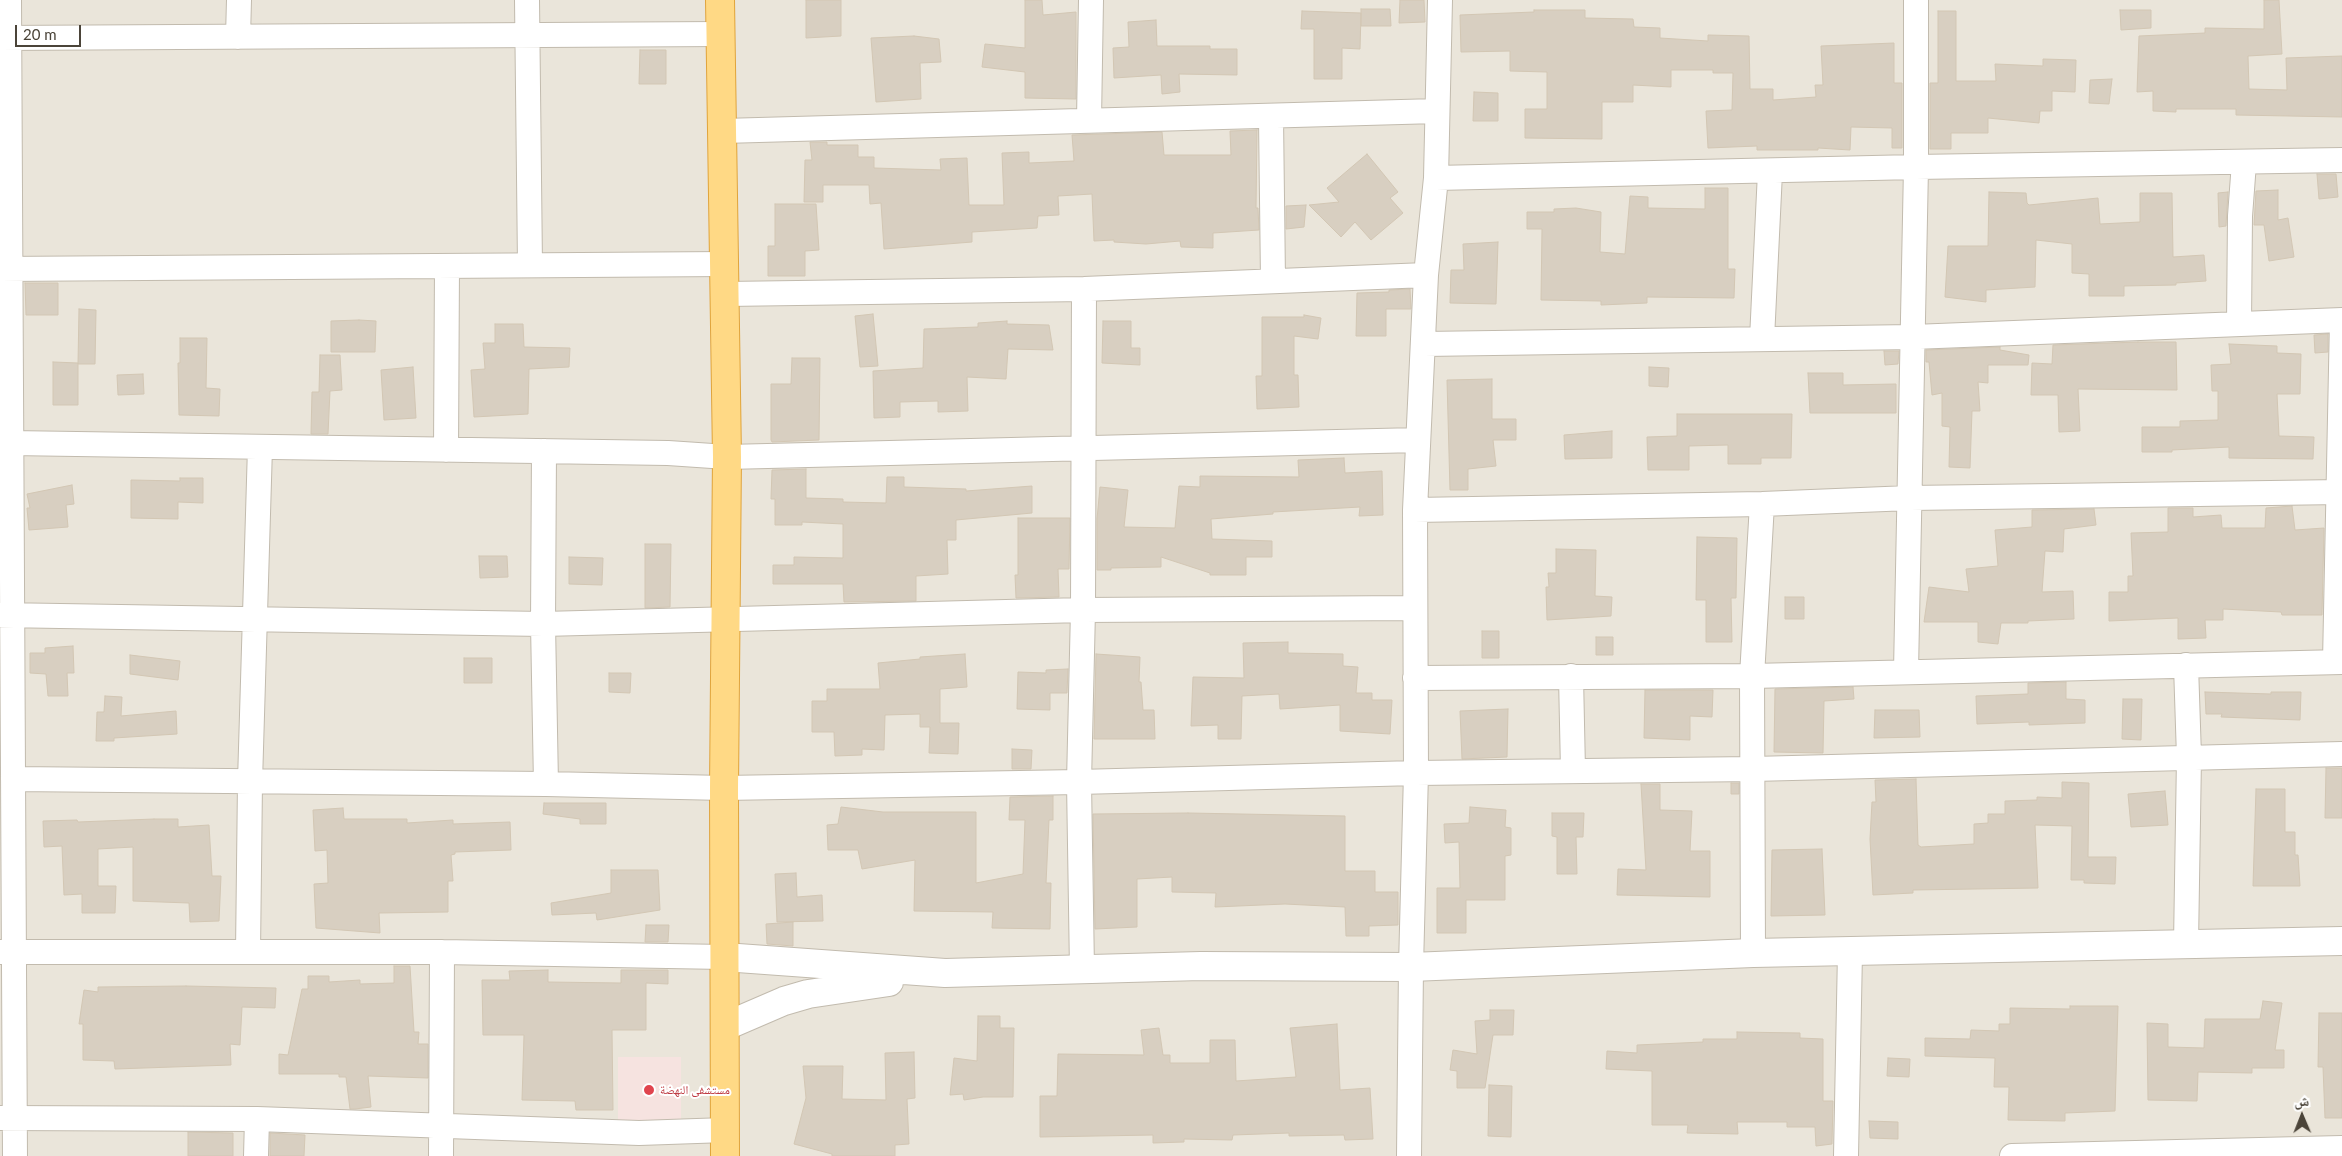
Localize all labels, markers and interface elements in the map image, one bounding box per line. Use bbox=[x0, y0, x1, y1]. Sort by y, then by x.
scale bar bbox=[18, 15, 84, 47]
text: 20 m bbox=[23, 25, 57, 43]
marker: مستشفى النهضة bbox=[642, 1083, 656, 1097]
place label: مستشفى النهضة bbox=[660, 1083, 730, 1097]
north arrow bbox=[2277, 1091, 2327, 1141]
text: ش bbox=[2294, 1092, 2309, 1109]

